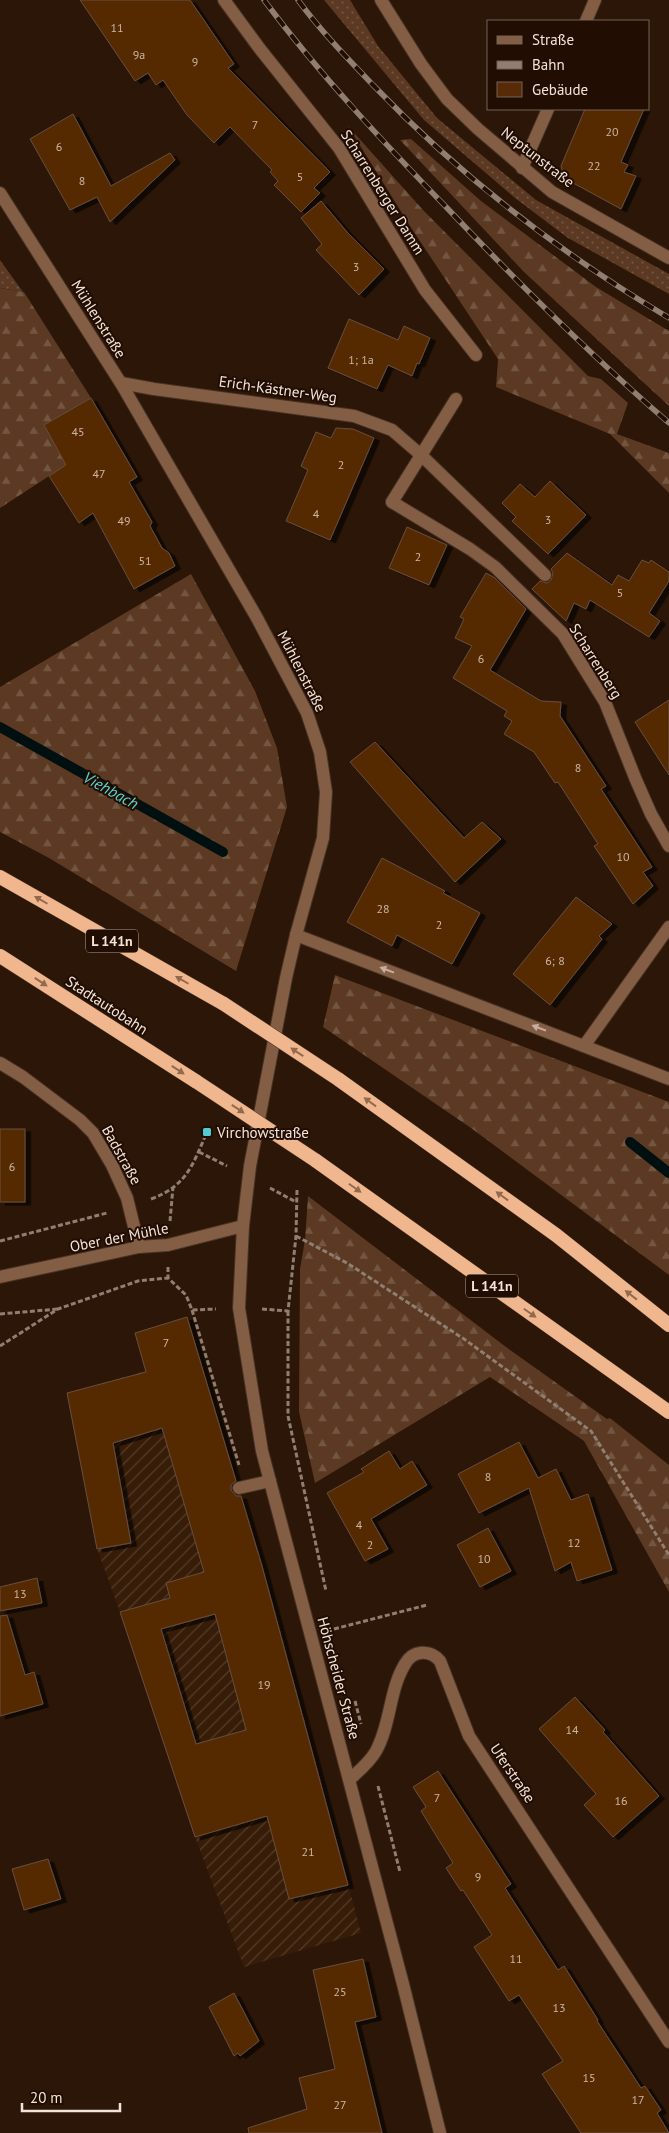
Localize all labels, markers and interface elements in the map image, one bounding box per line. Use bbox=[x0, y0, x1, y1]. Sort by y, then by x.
house number: 11 bbox=[110, 20, 124, 35]
legend bbox=[487, 20, 649, 110]
text: Straße bbox=[532, 30, 574, 49]
house number: 9a bbox=[133, 47, 145, 62]
house number: 9 bbox=[192, 54, 198, 69]
text: Bahn bbox=[532, 55, 565, 74]
text: Gebäude bbox=[532, 80, 588, 99]
house number: 7 bbox=[252, 117, 258, 132]
street label: Neptunstraße bbox=[498, 123, 578, 191]
house number: 20 bbox=[605, 124, 619, 139]
street label: Scharrenberger Damm bbox=[337, 126, 429, 258]
house number: 6 bbox=[56, 139, 62, 154]
house number: 22 bbox=[587, 158, 601, 173]
house number: 5 bbox=[297, 169, 303, 184]
house number: 8 bbox=[79, 173, 85, 188]
house number: 3 bbox=[353, 259, 359, 274]
street label: Mühlenstraße bbox=[67, 276, 131, 362]
house number: 1; 1a bbox=[348, 352, 374, 367]
street label: Erich-Kästner-Weg bbox=[218, 371, 338, 407]
house number: 45 bbox=[71, 424, 85, 439]
house number: 2 bbox=[338, 457, 344, 472]
house number: 47 bbox=[92, 466, 106, 481]
house number: 4 bbox=[313, 506, 320, 521]
house number: 3 bbox=[545, 512, 551, 527]
house number: 49 bbox=[117, 513, 131, 528]
house number: 2 bbox=[415, 549, 421, 564]
house number: 51 bbox=[138, 553, 152, 568]
house number: 5 bbox=[617, 585, 623, 600]
street label: Scharrenberg bbox=[565, 620, 627, 702]
street label: Mühlenstraße bbox=[273, 627, 331, 715]
house number: 6 bbox=[478, 651, 484, 666]
house number: 8 bbox=[575, 760, 581, 775]
water label: Viehbach bbox=[80, 767, 142, 813]
house number: 10 bbox=[616, 849, 630, 864]
one-way arrow bbox=[34, 896, 47, 905]
house number: 28 bbox=[376, 901, 390, 916]
house number: 2 bbox=[436, 917, 442, 932]
road number: L 141n bbox=[86, 929, 138, 952]
house number: 6; 8 bbox=[545, 953, 565, 968]
one-way arrow bbox=[379, 966, 394, 974]
street label: Stadtautobahn bbox=[62, 971, 152, 1039]
one-way arrow bbox=[175, 976, 189, 985]
one-way arrow bbox=[34, 977, 48, 987]
one-way arrow bbox=[532, 1024, 546, 1032]
one-way arrow bbox=[290, 1047, 304, 1057]
one-way arrow bbox=[171, 1065, 185, 1075]
one-way arrow bbox=[363, 1097, 376, 1107]
one-way arrow bbox=[231, 1104, 244, 1114]
street label: Badstraße bbox=[98, 1122, 146, 1188]
place label: Virchowstraße bbox=[216, 1123, 309, 1142]
marker: Virchowstraße bbox=[201, 1126, 213, 1138]
house number: 6 bbox=[9, 1159, 15, 1174]
one-way arrow bbox=[348, 1183, 362, 1193]
one-way arrow bbox=[495, 1191, 508, 1201]
street label: Ober der Mühle bbox=[68, 1218, 170, 1256]
road number: L 141n bbox=[466, 1274, 518, 1298]
one-way arrow bbox=[625, 1289, 638, 1300]
one-way arrow bbox=[523, 1308, 537, 1318]
house number: 7 bbox=[163, 1335, 169, 1350]
house number: 8 bbox=[485, 1469, 491, 1484]
house number: 4 bbox=[356, 1517, 363, 1532]
house number: 12 bbox=[567, 1535, 581, 1550]
house number: 2 bbox=[367, 1537, 373, 1552]
house number: 10 bbox=[477, 1551, 491, 1566]
house number: 13 bbox=[13, 1586, 27, 1601]
street label: Höhscheider Straße bbox=[313, 1615, 365, 1741]
house number: 19 bbox=[257, 1677, 271, 1692]
house number: 14 bbox=[565, 1722, 579, 1737]
street label: Uferstraße bbox=[486, 1740, 540, 1806]
house number: 7 bbox=[434, 1790, 440, 1805]
house number: 16 bbox=[614, 1793, 628, 1808]
house number: 21 bbox=[301, 1844, 315, 1859]
house number: 9 bbox=[475, 1869, 481, 1884]
house number: 11 bbox=[509, 1951, 523, 1966]
house number: 25 bbox=[333, 1984, 347, 1999]
house number: 13 bbox=[552, 2000, 566, 2015]
house number: 15 bbox=[582, 2070, 596, 2085]
scale bar bbox=[22, 2080, 120, 2112]
text: 20 m bbox=[30, 2088, 63, 2107]
house number: 17 bbox=[631, 2092, 645, 2107]
house number: 27 bbox=[333, 2097, 347, 2112]

